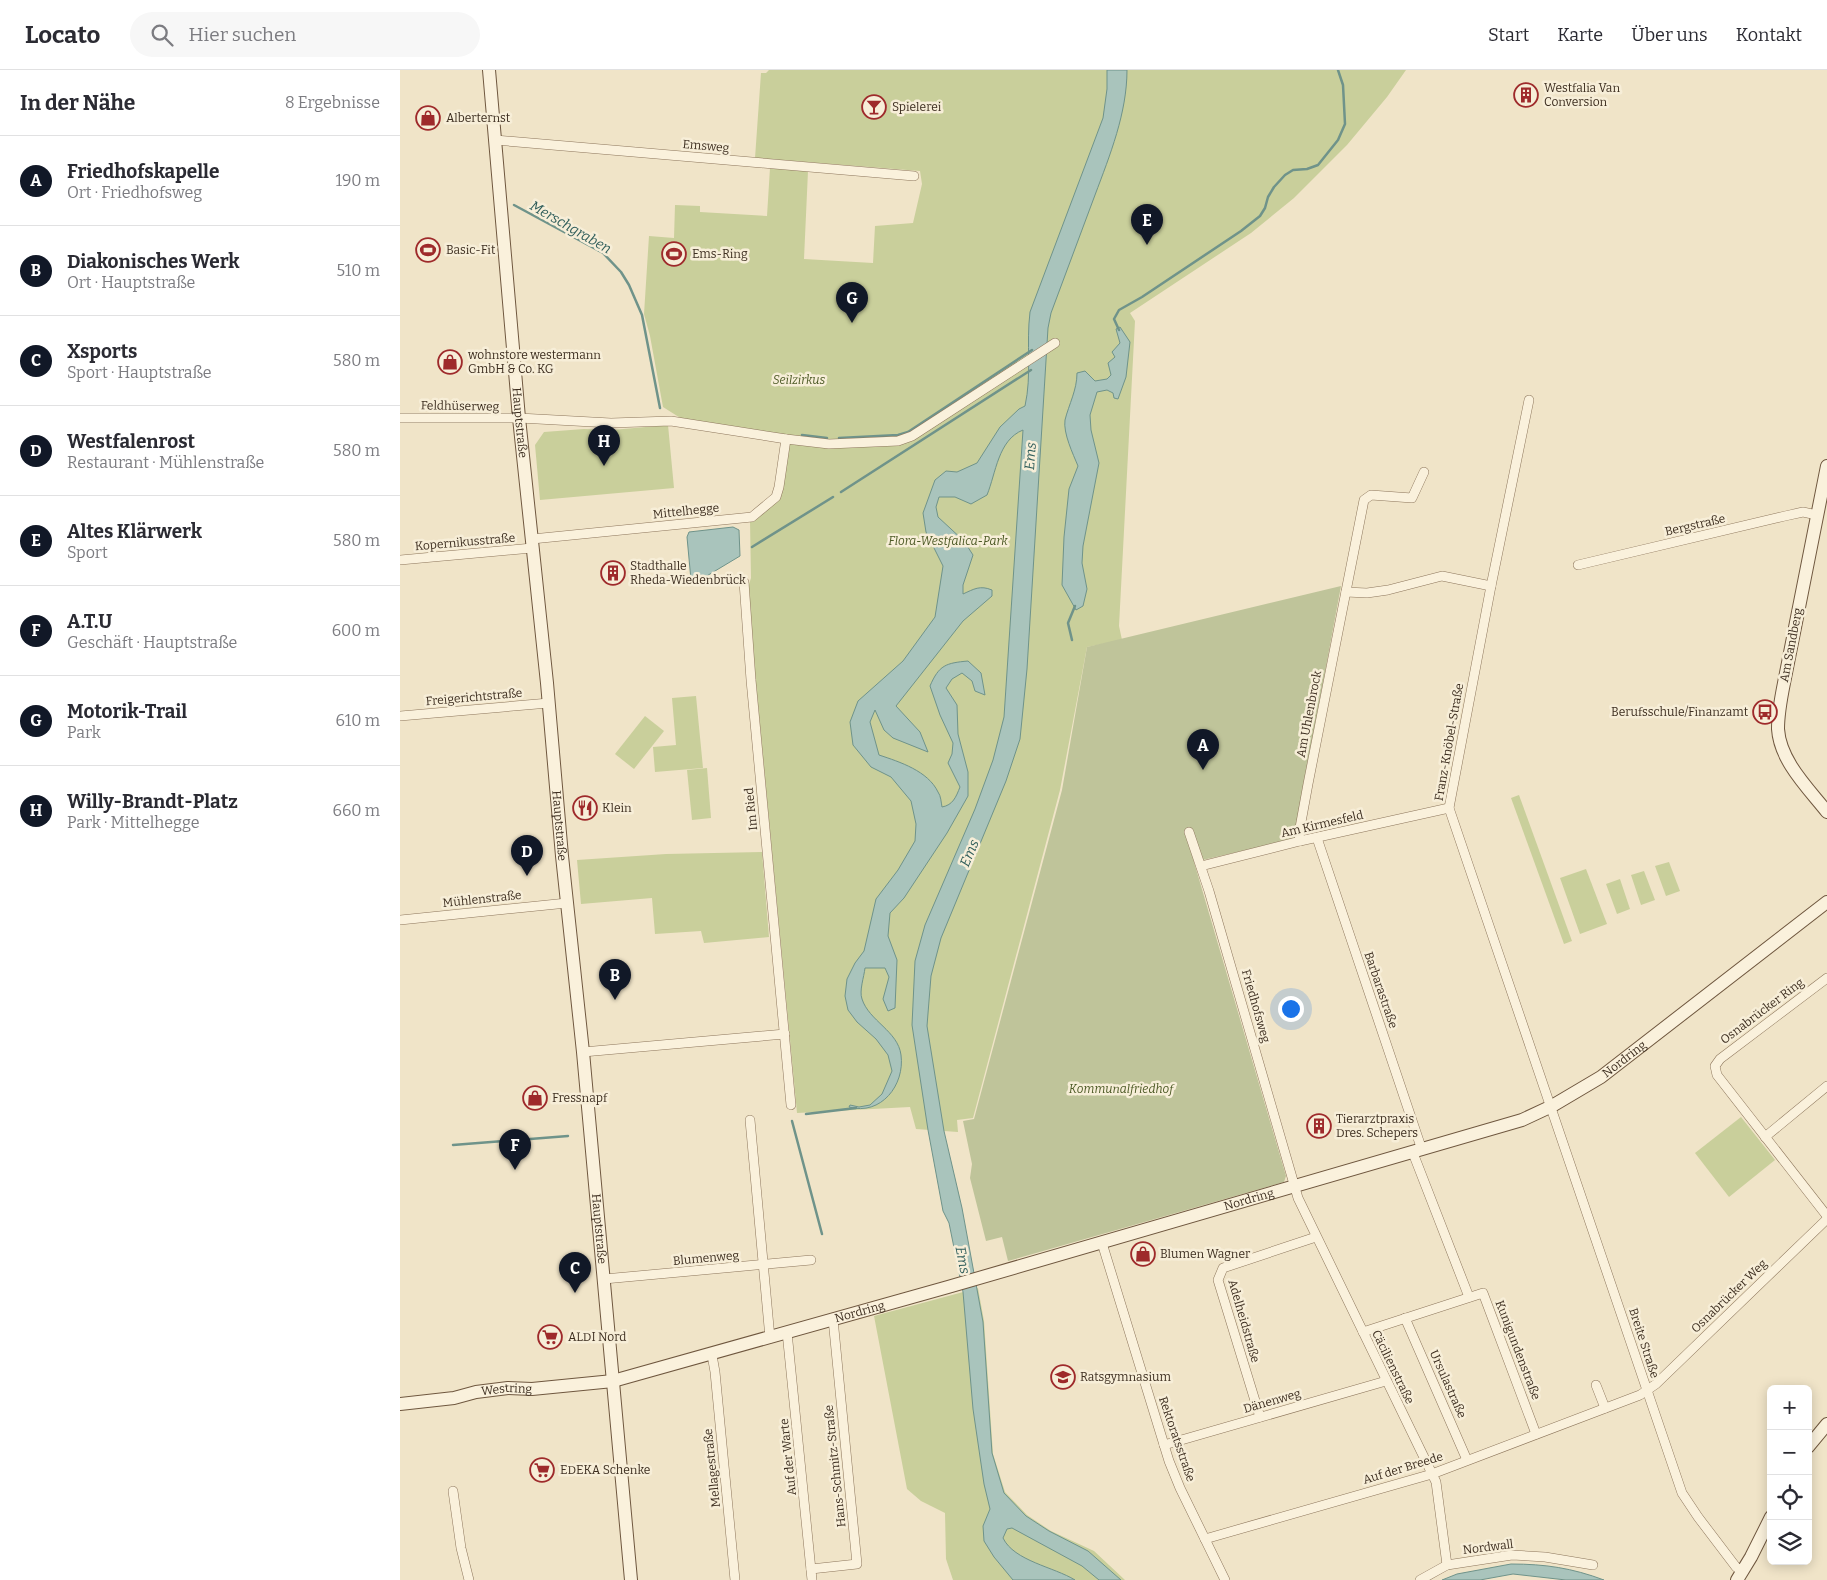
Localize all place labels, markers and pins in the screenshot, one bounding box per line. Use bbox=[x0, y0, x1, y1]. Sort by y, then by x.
place label: Westfalia Van Conversion bbox=[1544, 81, 1620, 109]
building icon: Westfalia Van Conversion bbox=[1513, 82, 1539, 108]
bar icon: Spielerei bbox=[861, 94, 887, 120]
place label: Spielerei bbox=[892, 100, 942, 114]
shop icon: Alberternst bbox=[415, 105, 441, 131]
place label: Alberternst bbox=[446, 111, 511, 125]
pin: E bbox=[1131, 204, 1163, 245]
sports icon: Basic-Fit bbox=[415, 237, 441, 263]
sports icon: Ems-Ring bbox=[661, 241, 687, 267]
place label: Basic-Fit bbox=[446, 243, 496, 257]
place label: Ems-Ring bbox=[692, 247, 748, 261]
pin: G bbox=[836, 282, 868, 323]
place label: wohnstore westermann GmbH & Co. KG bbox=[467, 348, 601, 376]
shop icon: wohnstore westermann GmbH & Co. KG bbox=[437, 349, 463, 375]
pin: H bbox=[588, 425, 620, 466]
place label: Stadthalle Rheda-Wiedenbrück bbox=[630, 559, 746, 587]
building icon: Stadthalle Rheda-Wiedenbrück bbox=[600, 560, 626, 586]
bus stop icon: Berufsschule/Finanzamt bbox=[1752, 699, 1778, 725]
place label: Berufsschule/Finanzamt bbox=[1611, 705, 1749, 719]
pin: A bbox=[1187, 729, 1219, 770]
restaurant icon: Klein bbox=[572, 795, 598, 821]
place label: Klein bbox=[602, 801, 632, 815]
pin: D bbox=[511, 835, 543, 876]
pin: B bbox=[599, 959, 631, 1000]
shop icon: Fressnapf bbox=[522, 1085, 548, 1111]
place label: Fressnapf bbox=[552, 1091, 608, 1105]
place label: Tierarztpraxis Dres. Schepers bbox=[1336, 1112, 1418, 1140]
building icon: Tierarztpraxis Dres. Schepers bbox=[1306, 1113, 1332, 1139]
pin: F bbox=[499, 1129, 531, 1170]
shop icon: Blumen Wagner bbox=[1130, 1241, 1156, 1267]
place label: Blumen Wagner bbox=[1160, 1247, 1251, 1261]
pin: C bbox=[559, 1252, 591, 1293]
supermarket icon: ALDI Nord bbox=[537, 1324, 563, 1350]
place label: ALDI Nord bbox=[568, 1330, 626, 1344]
school or university icon: Ratsgymnasium bbox=[1050, 1364, 1076, 1390]
place label: Ratsgymnasium bbox=[1080, 1370, 1171, 1384]
supermarket icon: EDEKA Schenke bbox=[529, 1457, 555, 1483]
place label: EDEKA Schenke bbox=[560, 1463, 650, 1477]

